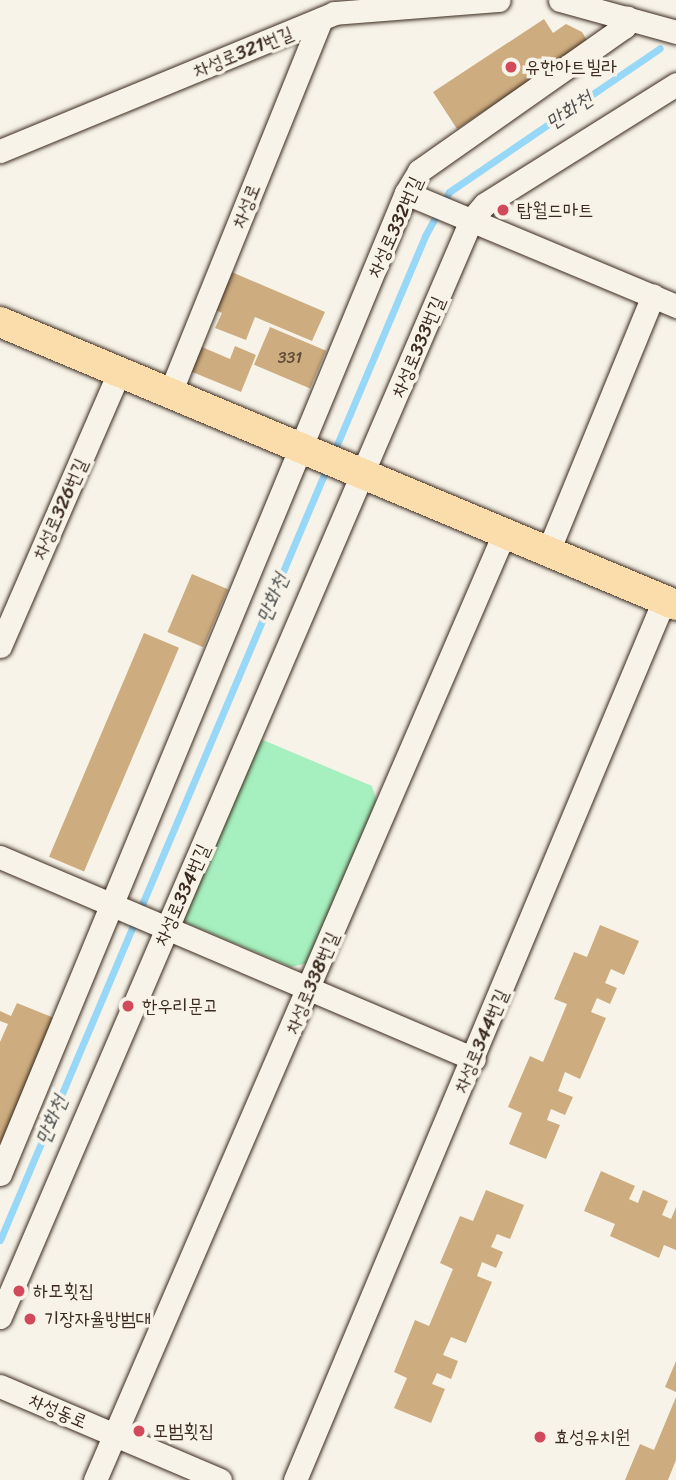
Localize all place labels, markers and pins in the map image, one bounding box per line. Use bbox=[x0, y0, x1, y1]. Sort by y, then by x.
place label: 유한아트빌라 bbox=[525, 56, 617, 78]
marker: 유한아트빌라 bbox=[503, 59, 519, 75]
place label: 탑월드마트 bbox=[517, 199, 593, 221]
marker: 탑월드마트 bbox=[495, 202, 511, 218]
place label: 한우리문고 bbox=[142, 995, 218, 1017]
marker: 한우리문고 bbox=[120, 998, 136, 1014]
place label: 하모횟집 bbox=[33, 1280, 94, 1302]
marker: 하모횟집 bbox=[11, 1283, 27, 1299]
place label: 기장자율방범대 bbox=[44, 1308, 151, 1330]
marker: 기장자율방범대 bbox=[22, 1311, 38, 1327]
place label: 모범횟집 bbox=[153, 1420, 214, 1442]
marker: 모범횟집 bbox=[131, 1423, 147, 1439]
place label: 효성유치원 bbox=[554, 1426, 630, 1448]
marker: 효성유치원 bbox=[532, 1429, 548, 1445]

